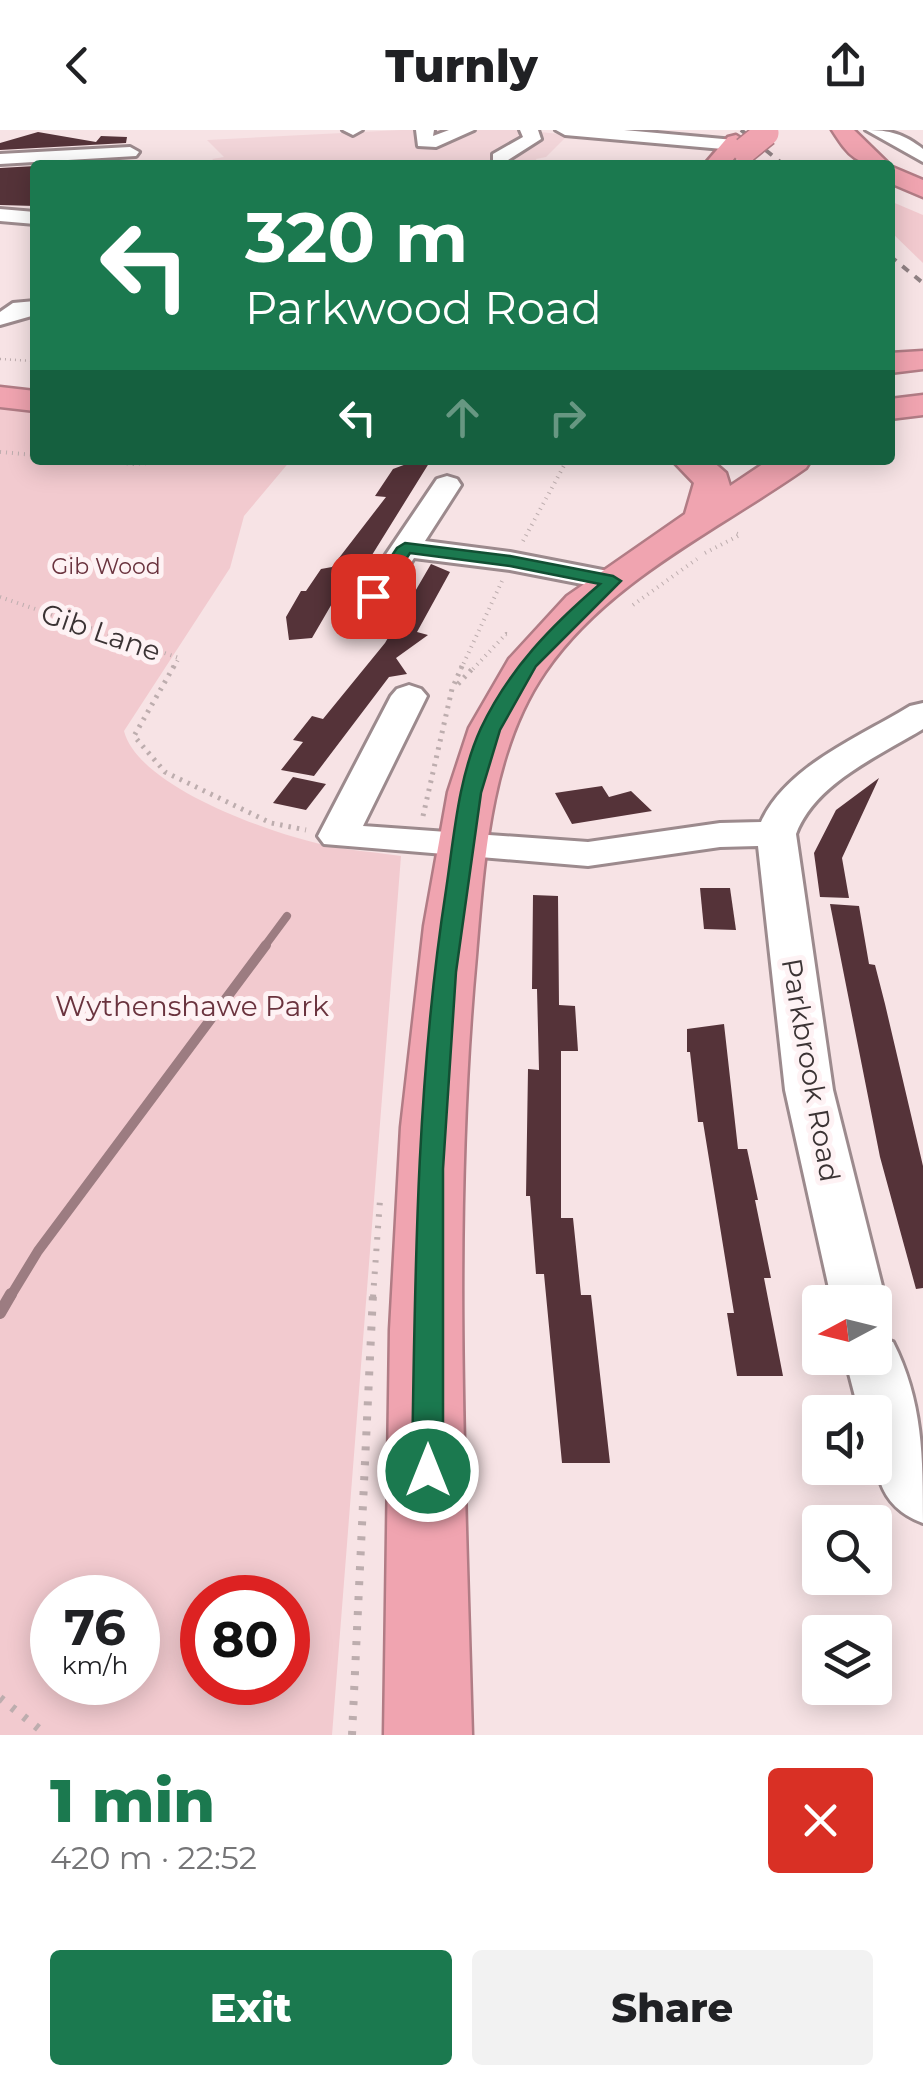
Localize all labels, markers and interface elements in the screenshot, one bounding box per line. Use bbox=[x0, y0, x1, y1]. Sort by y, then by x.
icon: back bbox=[50, 38, 105, 93]
text: Turnly bbox=[385, 38, 538, 93]
icon: share bbox=[818, 38, 873, 93]
text: 320 m bbox=[245, 194, 468, 280]
icon: left bbox=[80, 200, 210, 330]
text: Parkwood Road bbox=[245, 280, 602, 335]
icon: left bbox=[330, 390, 385, 445]
icon: ahead bbox=[435, 390, 490, 445]
icon: right bbox=[540, 390, 595, 445]
park label: Gib Wood bbox=[51, 553, 161, 580]
pin bbox=[331, 554, 416, 639]
icon: arrive bbox=[346, 569, 401, 624]
street label: Gib Lane bbox=[37, 596, 165, 668]
street label: Parkbrook Road bbox=[775, 956, 847, 1184]
park label: Wythenshawe Park bbox=[55, 989, 329, 1023]
north arrow bbox=[802, 1285, 892, 1375]
map controls bbox=[802, 1285, 892, 1705]
button: sound bbox=[802, 1395, 892, 1485]
position arrow bbox=[376, 1419, 480, 1523]
button: search bbox=[802, 1505, 892, 1595]
speed limit sign: 80 bbox=[180, 1575, 310, 1705]
text: 76 bbox=[64, 1597, 126, 1658]
button: layers bbox=[802, 1615, 892, 1705]
text: km/h bbox=[62, 1650, 128, 1680]
text: 1 min bbox=[50, 1764, 215, 1837]
button: close bbox=[768, 1768, 873, 1873]
text: 420 m · 22:52 bbox=[50, 1838, 257, 1877]
button: Exit bbox=[50, 1950, 452, 2065]
button: Share bbox=[472, 1950, 873, 2065]

